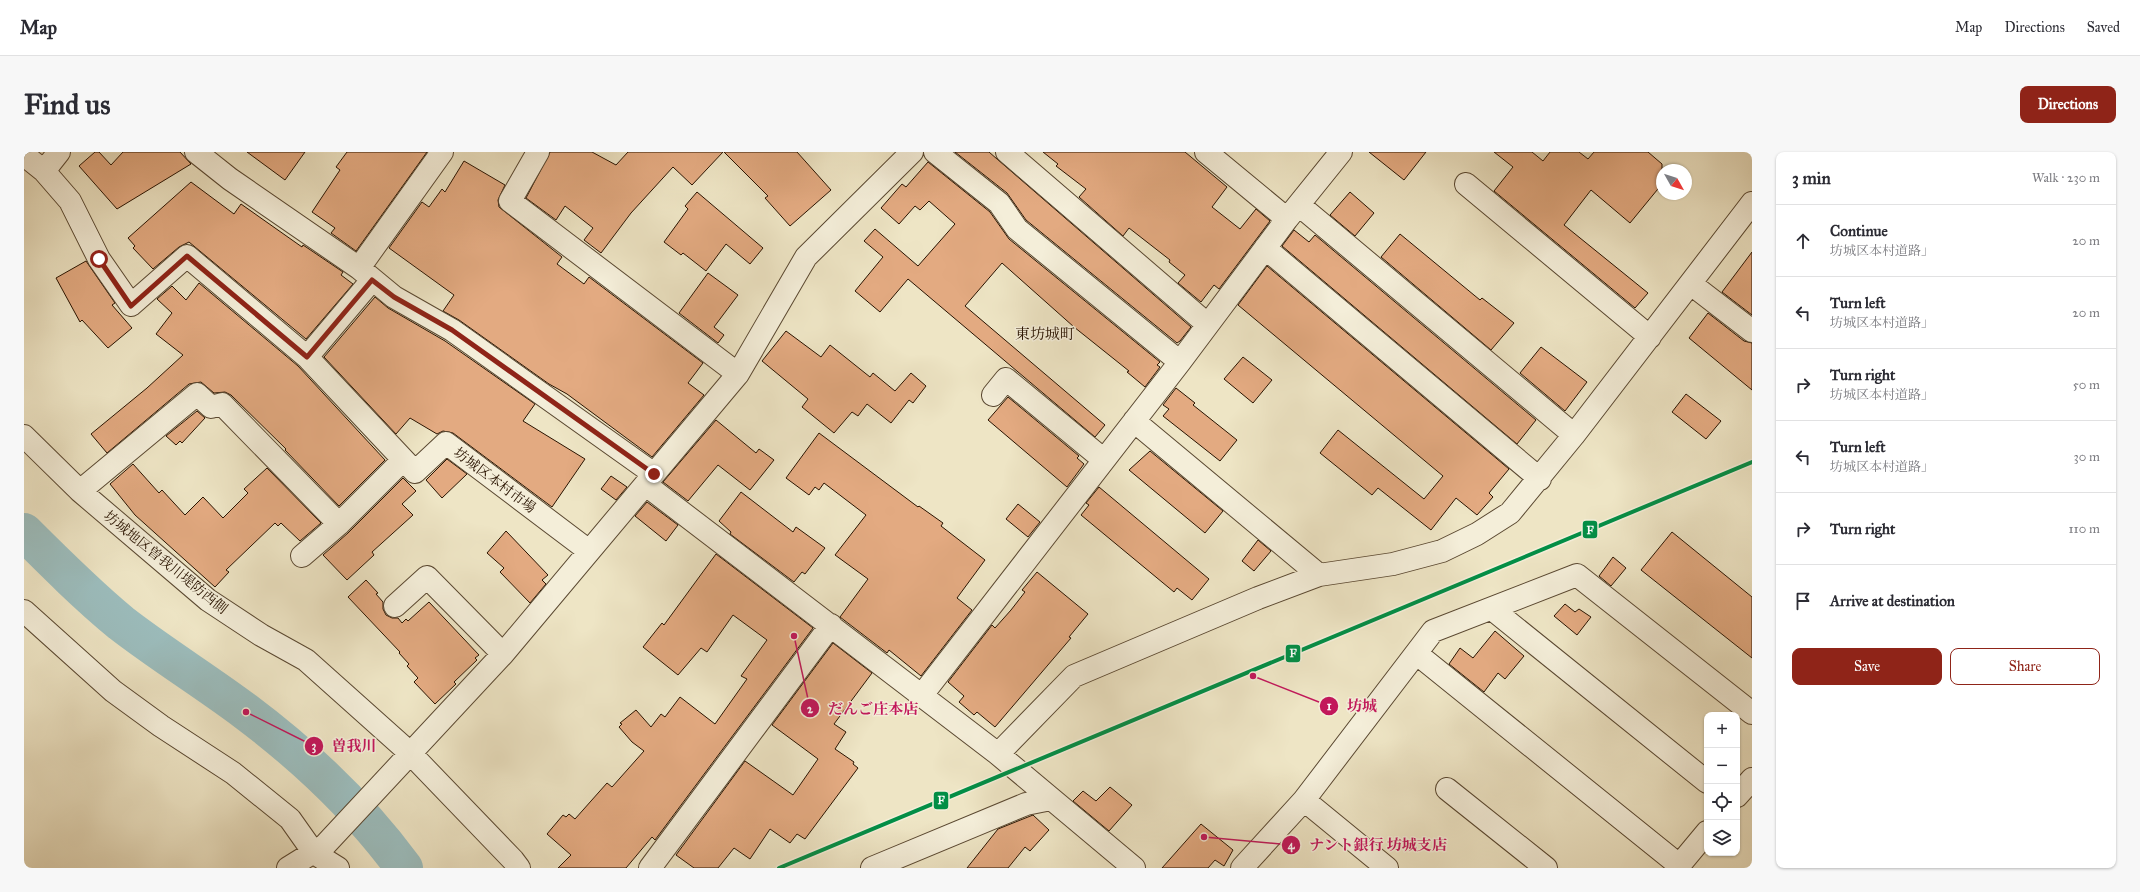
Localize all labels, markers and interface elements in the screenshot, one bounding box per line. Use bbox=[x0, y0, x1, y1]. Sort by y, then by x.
text: Map bbox=[20, 16, 57, 39]
text: Map bbox=[1955, 19, 1982, 36]
text: Directions bbox=[2004, 19, 2065, 36]
text: Saved bbox=[2087, 19, 2120, 36]
button: Directions bbox=[2020, 86, 2116, 123]
text: Find us bbox=[24, 87, 110, 122]
north arrow bbox=[1656, 164, 1692, 200]
text: 3 min bbox=[1792, 168, 1831, 189]
text: Walk · 230 m bbox=[2032, 170, 2100, 186]
text: Continue bbox=[1830, 222, 1888, 240]
icon: ahead bbox=[1792, 230, 1814, 252]
text: 20 m bbox=[2072, 233, 2100, 249]
text: 坊城区本村道路」 bbox=[1830, 243, 1934, 259]
route start bbox=[90, 250, 108, 268]
text: Turn left bbox=[1830, 294, 1886, 312]
icon: left bbox=[1792, 302, 1814, 324]
text: 20 m bbox=[2072, 305, 2100, 321]
text: 坊城区本村道路」 bbox=[1830, 315, 1934, 331]
district label: 東坊城町 bbox=[1015, 325, 1075, 343]
text: Turn right bbox=[1830, 366, 1895, 384]
icon: right bbox=[1792, 374, 1814, 396]
text: 50 m bbox=[2073, 377, 2100, 393]
text: 坊城区本村道路」 bbox=[1830, 387, 1934, 403]
text: Turn left bbox=[1830, 438, 1886, 456]
street label: 坊城区本村市場 bbox=[450, 444, 539, 517]
icon: left bbox=[1792, 446, 1814, 468]
text: 30 m bbox=[2074, 449, 2100, 465]
text: 坊城区本村道路」 bbox=[1830, 459, 1934, 475]
route end bbox=[645, 465, 663, 483]
street label: 坊城地区曽我川堤防西側 bbox=[100, 507, 231, 617]
icon: right bbox=[1792, 518, 1814, 540]
line badge: F bbox=[1582, 520, 1598, 539]
text: Turn right bbox=[1830, 520, 1895, 538]
text: 110 m bbox=[2068, 521, 2100, 537]
text: F bbox=[1586, 524, 1594, 537]
icon: arrive bbox=[1792, 590, 1814, 612]
text: Arrive at destination bbox=[1830, 592, 1955, 610]
line badge: F bbox=[1285, 644, 1301, 663]
text: F bbox=[1289, 647, 1297, 660]
button: Save bbox=[1792, 648, 1942, 685]
button: Share bbox=[1950, 648, 2100, 685]
callout: 坊城 bbox=[1319, 692, 1385, 719]
callout: だんご庄本店 bbox=[800, 695, 926, 722]
text: 坊城 bbox=[1347, 697, 1377, 715]
text: 1 bbox=[1327, 699, 1332, 713]
text: だんご庄本店 bbox=[828, 700, 918, 718]
text: 2 bbox=[807, 702, 814, 716]
map controls bbox=[1704, 712, 1740, 856]
button: + bbox=[1704, 712, 1740, 748]
callout: 曽我川 bbox=[304, 733, 385, 760]
text: 曽我川 bbox=[331, 737, 377, 755]
text: 3 bbox=[312, 739, 317, 754]
button: − bbox=[1704, 748, 1740, 784]
button: locate bbox=[1704, 784, 1740, 820]
line badge: F bbox=[933, 791, 949, 810]
text: F bbox=[937, 794, 945, 807]
button: layers bbox=[1704, 820, 1740, 856]
callout: ナント銀行 坊城支店 bbox=[1281, 831, 1455, 858]
text: ナント銀行 坊城支店 bbox=[1309, 836, 1447, 854]
text: 4 bbox=[1288, 838, 1296, 853]

